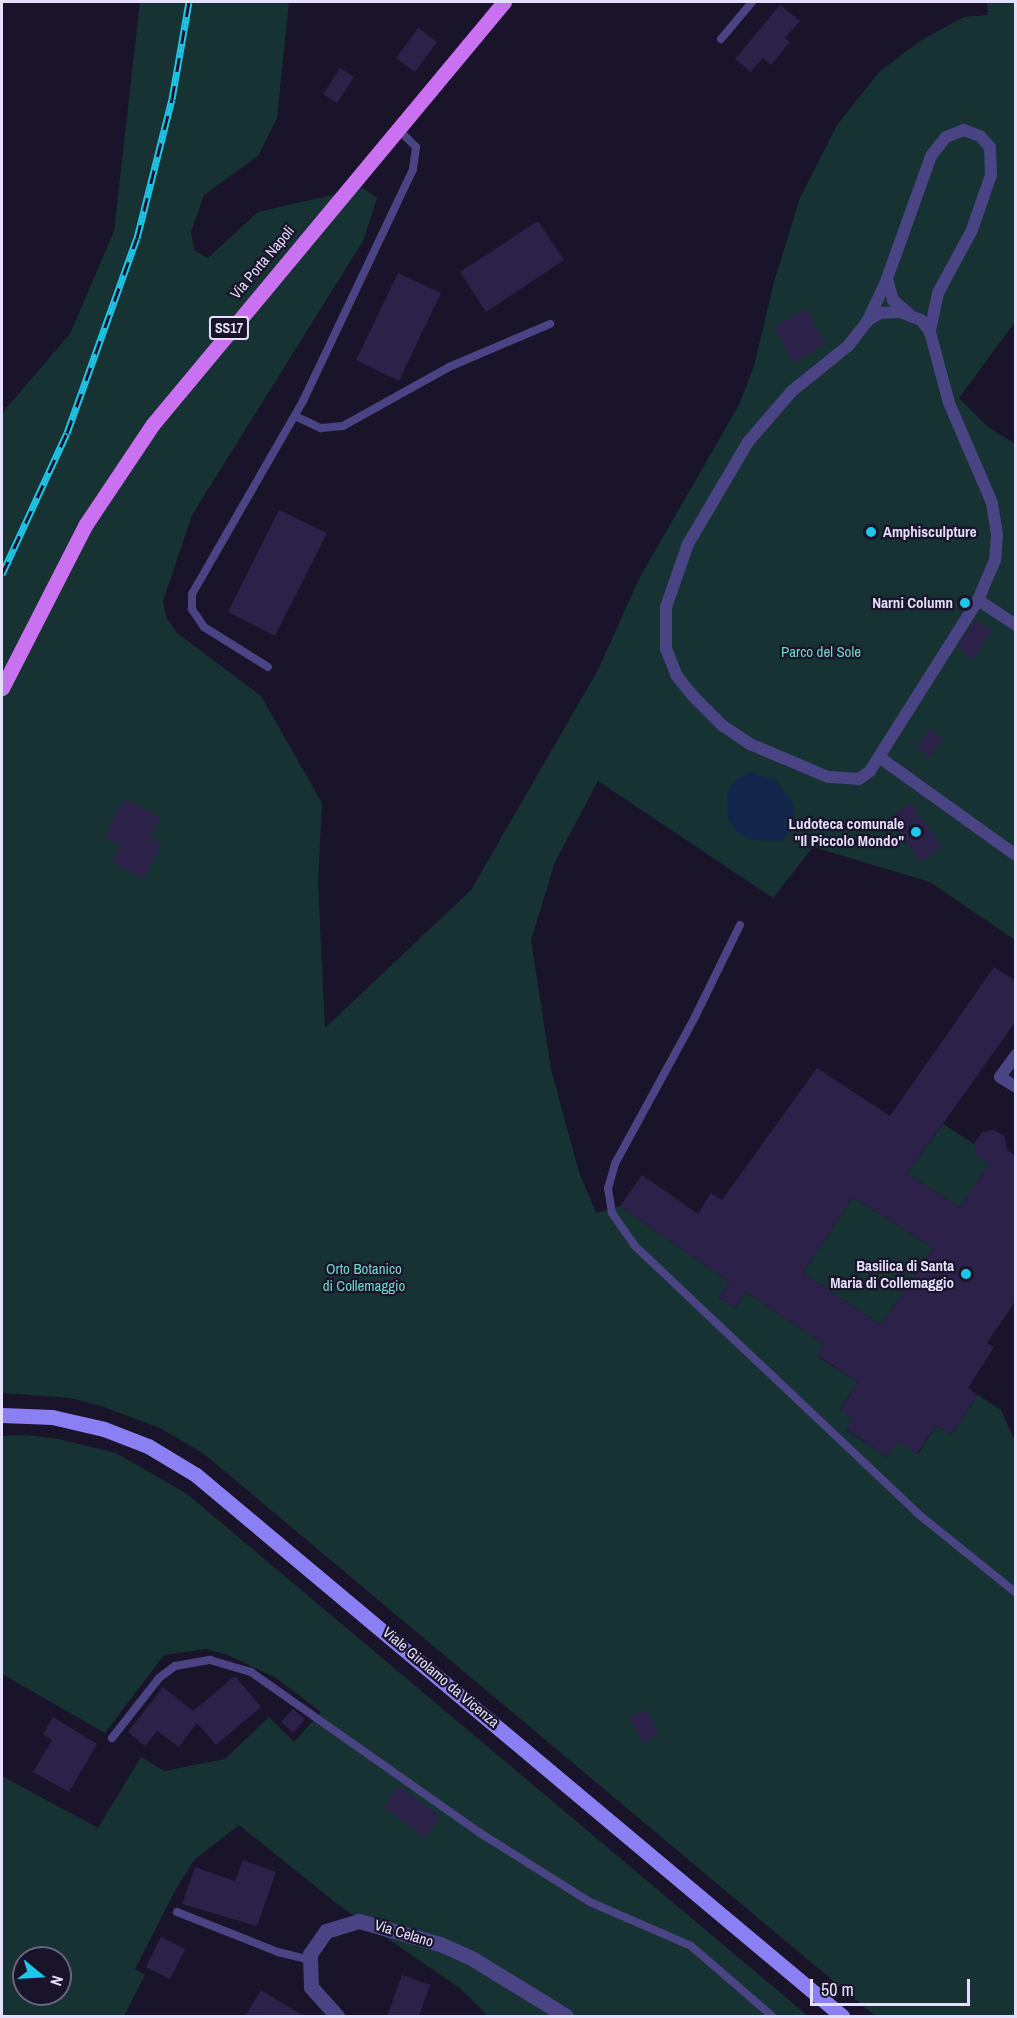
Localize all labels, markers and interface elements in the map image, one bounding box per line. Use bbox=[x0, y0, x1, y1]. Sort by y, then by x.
street label: Via Porta Napoli bbox=[226, 222, 298, 302]
road number: SS17 bbox=[208, 317, 250, 339]
place label: Amphisculpture bbox=[883, 523, 977, 541]
marker: Amphisculpture bbox=[864, 525, 878, 539]
place label: Narni Column bbox=[872, 594, 953, 612]
marker: Narni Column bbox=[958, 596, 972, 610]
park label: Parco del Sole bbox=[781, 643, 861, 661]
place label: Ludoteca comunale "Il Piccolo Mondo" bbox=[788, 814, 904, 849]
marker: Ludoteca comunale "Il Piccolo Mondo" bbox=[909, 825, 923, 839]
place label: Basilica di Santa Maria di Collemaggio bbox=[830, 1256, 954, 1291]
park label: Orto Botanico di Collemaggio bbox=[323, 1259, 405, 1294]
marker: Basilica di Santa Maria di Collemaggio bbox=[959, 1267, 973, 1281]
street label: Viale Girolamo da Vicenza bbox=[379, 1623, 503, 1731]
street label: Via Celano bbox=[372, 1916, 436, 1950]
north arrow bbox=[12, 1946, 72, 2006]
scale bar bbox=[813, 1967, 974, 2005]
text: N bbox=[45, 1973, 69, 1989]
text: 50 m bbox=[821, 1977, 854, 2002]

